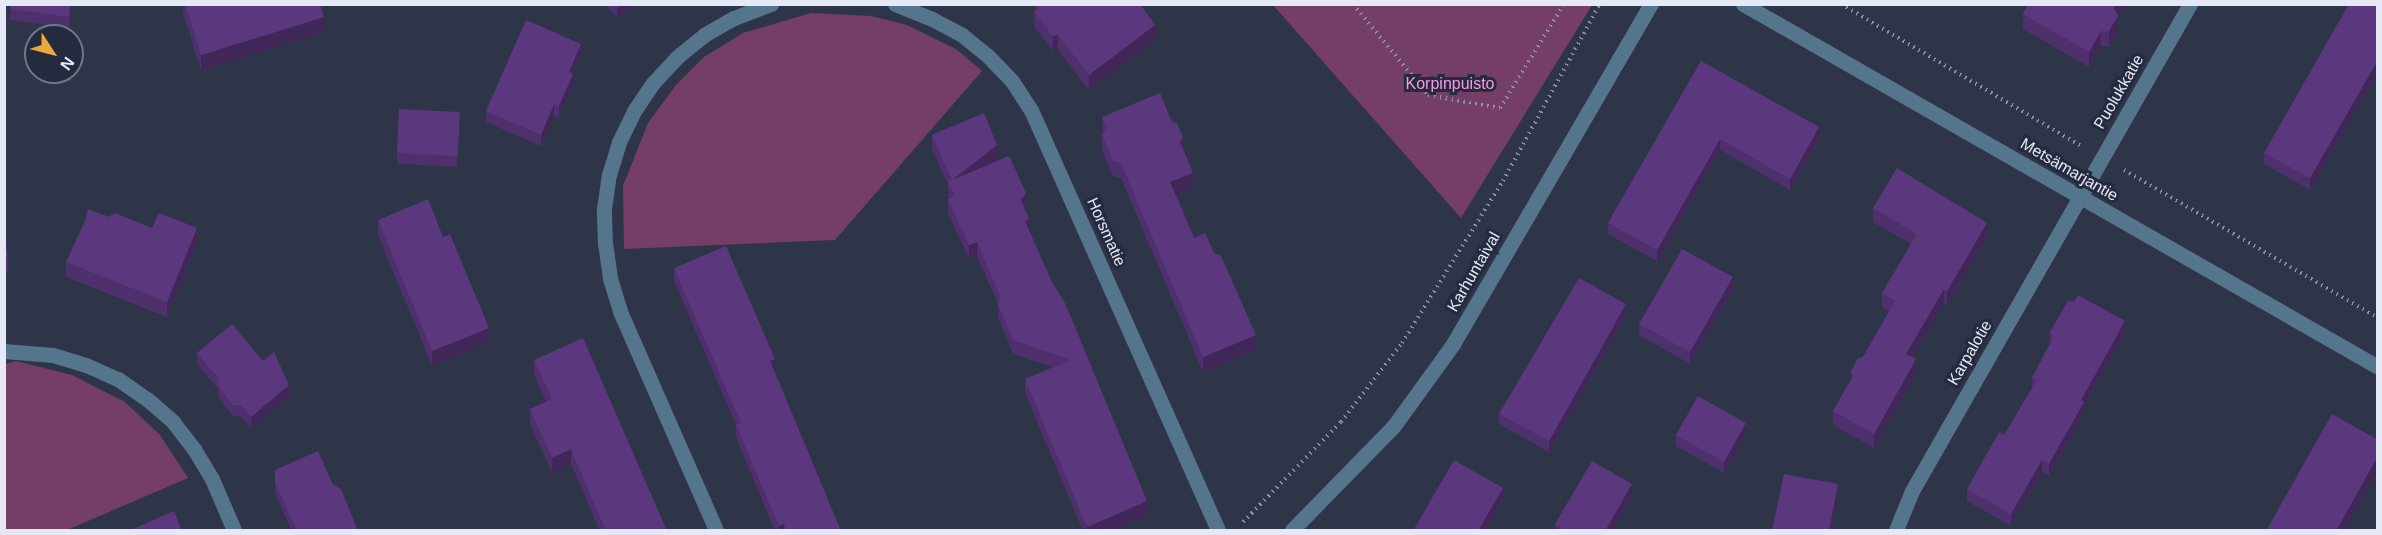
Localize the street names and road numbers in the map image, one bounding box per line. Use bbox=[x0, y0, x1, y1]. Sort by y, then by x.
street label: Puolukkatie bbox=[2090, 51, 2148, 133]
street label: Metsämarjantie bbox=[2017, 134, 2121, 206]
street label: Horsmatie bbox=[1082, 195, 1130, 269]
street label: Karhuntaival bbox=[1443, 229, 1505, 315]
street label: Karpalotie bbox=[1944, 317, 1996, 389]

